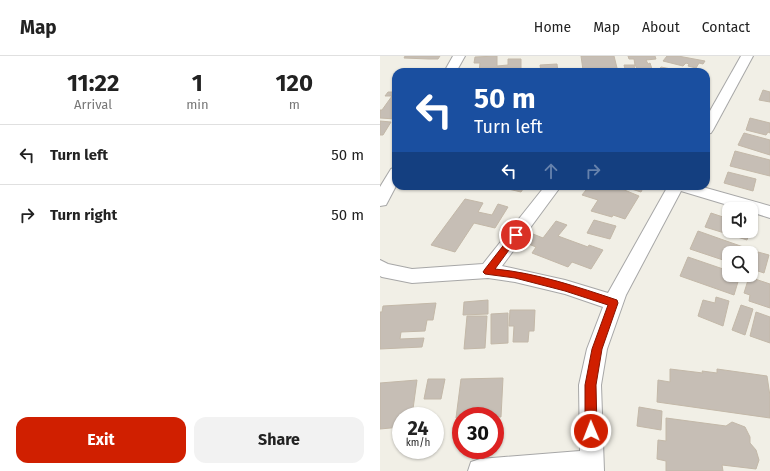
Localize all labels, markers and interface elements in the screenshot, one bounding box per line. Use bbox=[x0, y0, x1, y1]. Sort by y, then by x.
text: Map bbox=[20, 16, 57, 39]
text: Home bbox=[534, 19, 571, 36]
text: Map bbox=[593, 19, 620, 36]
text: About bbox=[642, 19, 680, 36]
text: Contact bbox=[702, 19, 750, 36]
text: 11:22 bbox=[67, 69, 119, 97]
text: 1 bbox=[192, 69, 203, 97]
text: 120 bbox=[275, 69, 313, 97]
text: 50 m bbox=[474, 82, 536, 115]
icon: left bbox=[408, 84, 460, 136]
text: Arrival bbox=[74, 97, 112, 112]
text: min bbox=[186, 97, 209, 112]
text: m bbox=[289, 97, 300, 112]
text: Turn left bbox=[474, 116, 543, 138]
icon: left bbox=[16, 144, 38, 166]
text: Turn left bbox=[50, 146, 108, 164]
text: 50 m bbox=[331, 146, 364, 164]
icon: left bbox=[498, 160, 520, 182]
icon: ahead bbox=[540, 160, 562, 182]
icon: right bbox=[582, 160, 604, 182]
map controls bbox=[722, 202, 758, 282]
button: sound bbox=[722, 202, 758, 238]
icon: right bbox=[16, 204, 38, 226]
text: Turn right bbox=[50, 206, 117, 224]
text: 50 m bbox=[331, 206, 364, 224]
pin bbox=[499, 218, 533, 252]
icon: arrive bbox=[505, 224, 527, 246]
button: search bbox=[722, 246, 758, 282]
speed limit sign: 30 bbox=[452, 407, 504, 459]
position arrow bbox=[570, 410, 612, 452]
text: 24 bbox=[407, 416, 429, 440]
button: Exit bbox=[16, 417, 186, 463]
button: Share bbox=[194, 417, 364, 463]
text: km/h bbox=[406, 437, 430, 449]

